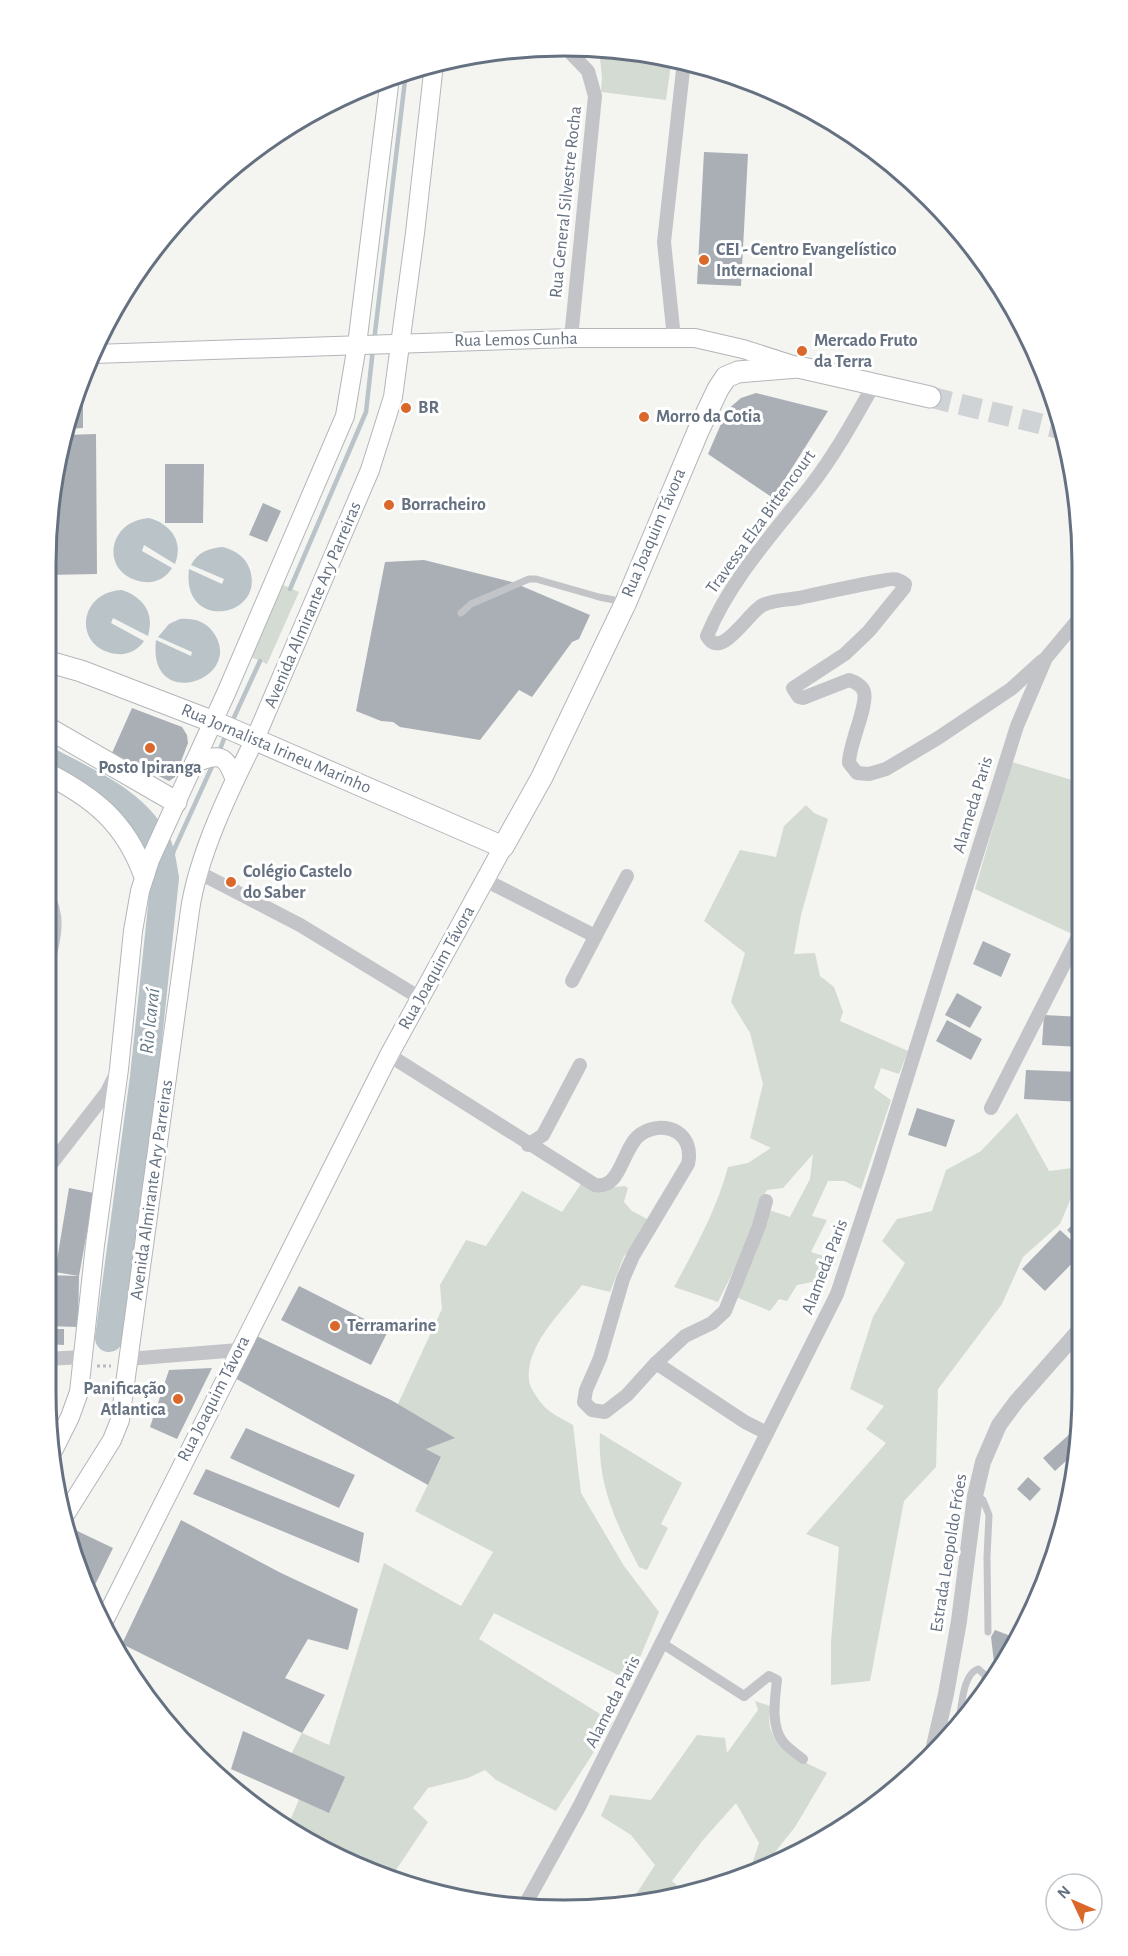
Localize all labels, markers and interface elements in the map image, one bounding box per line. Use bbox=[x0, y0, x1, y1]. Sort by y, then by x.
street label: Rua General Silvestre Rocha bbox=[547, 105, 585, 299]
place label: CEI - Centro Evangelístico Internacional bbox=[716, 241, 897, 280]
marker: CEI - Centro Evangelístico Internacional bbox=[697, 253, 711, 267]
street label: Rua Lemos Cunha bbox=[454, 330, 578, 350]
place label: Mercado Fruto da Terra bbox=[814, 332, 918, 371]
marker: Mercado Fruto da Terra bbox=[795, 344, 809, 358]
place label: BR bbox=[418, 399, 439, 417]
marker: BR bbox=[399, 401, 413, 415]
place label: Morro da Cotia bbox=[656, 408, 762, 426]
marker: Morro da Cotia bbox=[637, 410, 651, 424]
street label: Travessa Elza Bittencourt bbox=[703, 447, 819, 597]
street label: Rua Joaquim Távora bbox=[619, 466, 689, 600]
place label: Borracheiro bbox=[401, 496, 486, 514]
marker: Borracheiro bbox=[382, 498, 396, 512]
street label: Avenida Almirante Ary Parreiras bbox=[261, 499, 365, 711]
street label: Rua Jornalista Irineu Marinho bbox=[178, 701, 374, 797]
marker: Posto Ipiranga bbox=[143, 741, 157, 755]
street label: Alameda Paris bbox=[950, 754, 996, 856]
place label: Posto Ipiranga bbox=[98, 759, 202, 777]
place label: Colégio Castelo do Saber bbox=[243, 863, 352, 902]
marker: Colégio Castelo do Saber bbox=[224, 875, 238, 889]
street label: Rua Joaquim Távora bbox=[396, 903, 478, 1033]
water label: Rio Icaraí bbox=[137, 986, 164, 1055]
street label: Avenida Almirante Ary Parreiras bbox=[128, 1079, 176, 1301]
street label: Alameda Paris bbox=[799, 1217, 851, 1317]
place label: Terramarine bbox=[347, 1317, 436, 1335]
marker: Terramarine bbox=[328, 1319, 342, 1333]
street label: Rua Joaquim Távora bbox=[175, 1333, 253, 1465]
place label: Panificação Atlantica bbox=[83, 1380, 166, 1419]
marker: Panificação Atlantica bbox=[171, 1392, 185, 1406]
street label: Estrada Leopoldo Fróes bbox=[928, 1472, 970, 1634]
street label: Alameda Paris bbox=[582, 1653, 644, 1751]
north arrow bbox=[1044, 1872, 1104, 1932]
text: N bbox=[1054, 1883, 1074, 1902]

